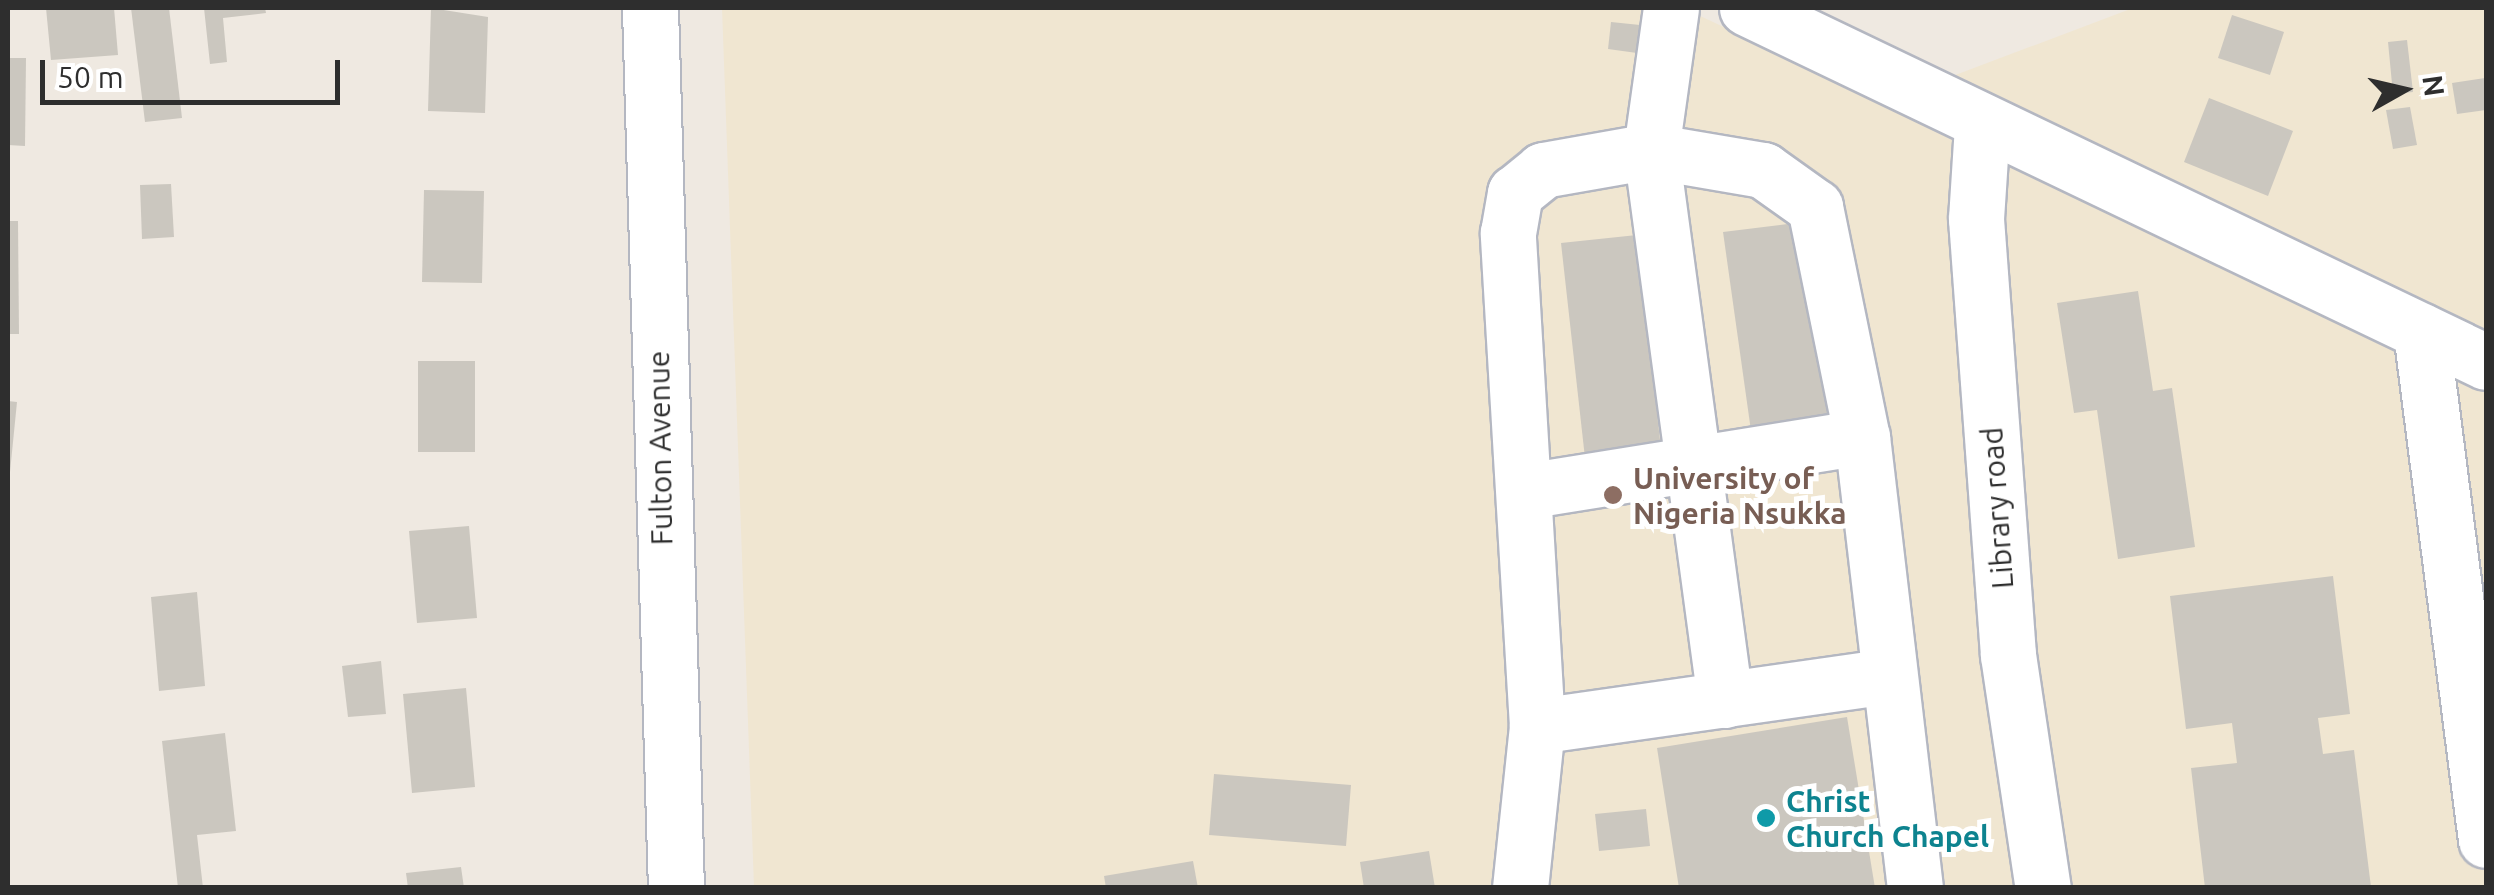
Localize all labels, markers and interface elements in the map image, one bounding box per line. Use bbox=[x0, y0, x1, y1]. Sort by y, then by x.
scale bar bbox=[45, 40, 345, 102]
north arrow bbox=[2354, 40, 2454, 140]
text: 50 m bbox=[57, 60, 124, 94]
text: N bbox=[2417, 73, 2451, 98]
street label: Fulton Avenue bbox=[640, 350, 680, 546]
street label: Library road bbox=[1973, 426, 2021, 590]
place label: University of Nigeria Nsukka bbox=[1633, 460, 1847, 530]
marker: University of Nigeria Nsukka bbox=[1602, 484, 1624, 506]
place label: Christ Church Chapel bbox=[1786, 783, 1989, 854]
marker: Christ Church Chapel bbox=[1755, 807, 1777, 829]

